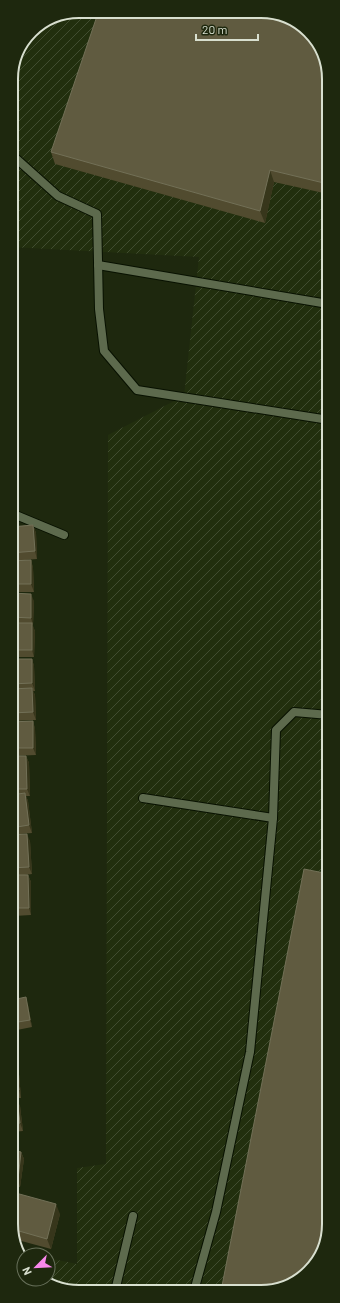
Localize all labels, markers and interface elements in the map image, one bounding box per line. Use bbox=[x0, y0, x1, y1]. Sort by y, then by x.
scale bar bbox=[196, 16, 258, 42]
text: 20 m bbox=[202, 22, 228, 36]
north arrow bbox=[16, 1247, 56, 1287]
text: N bbox=[19, 1265, 34, 1277]

